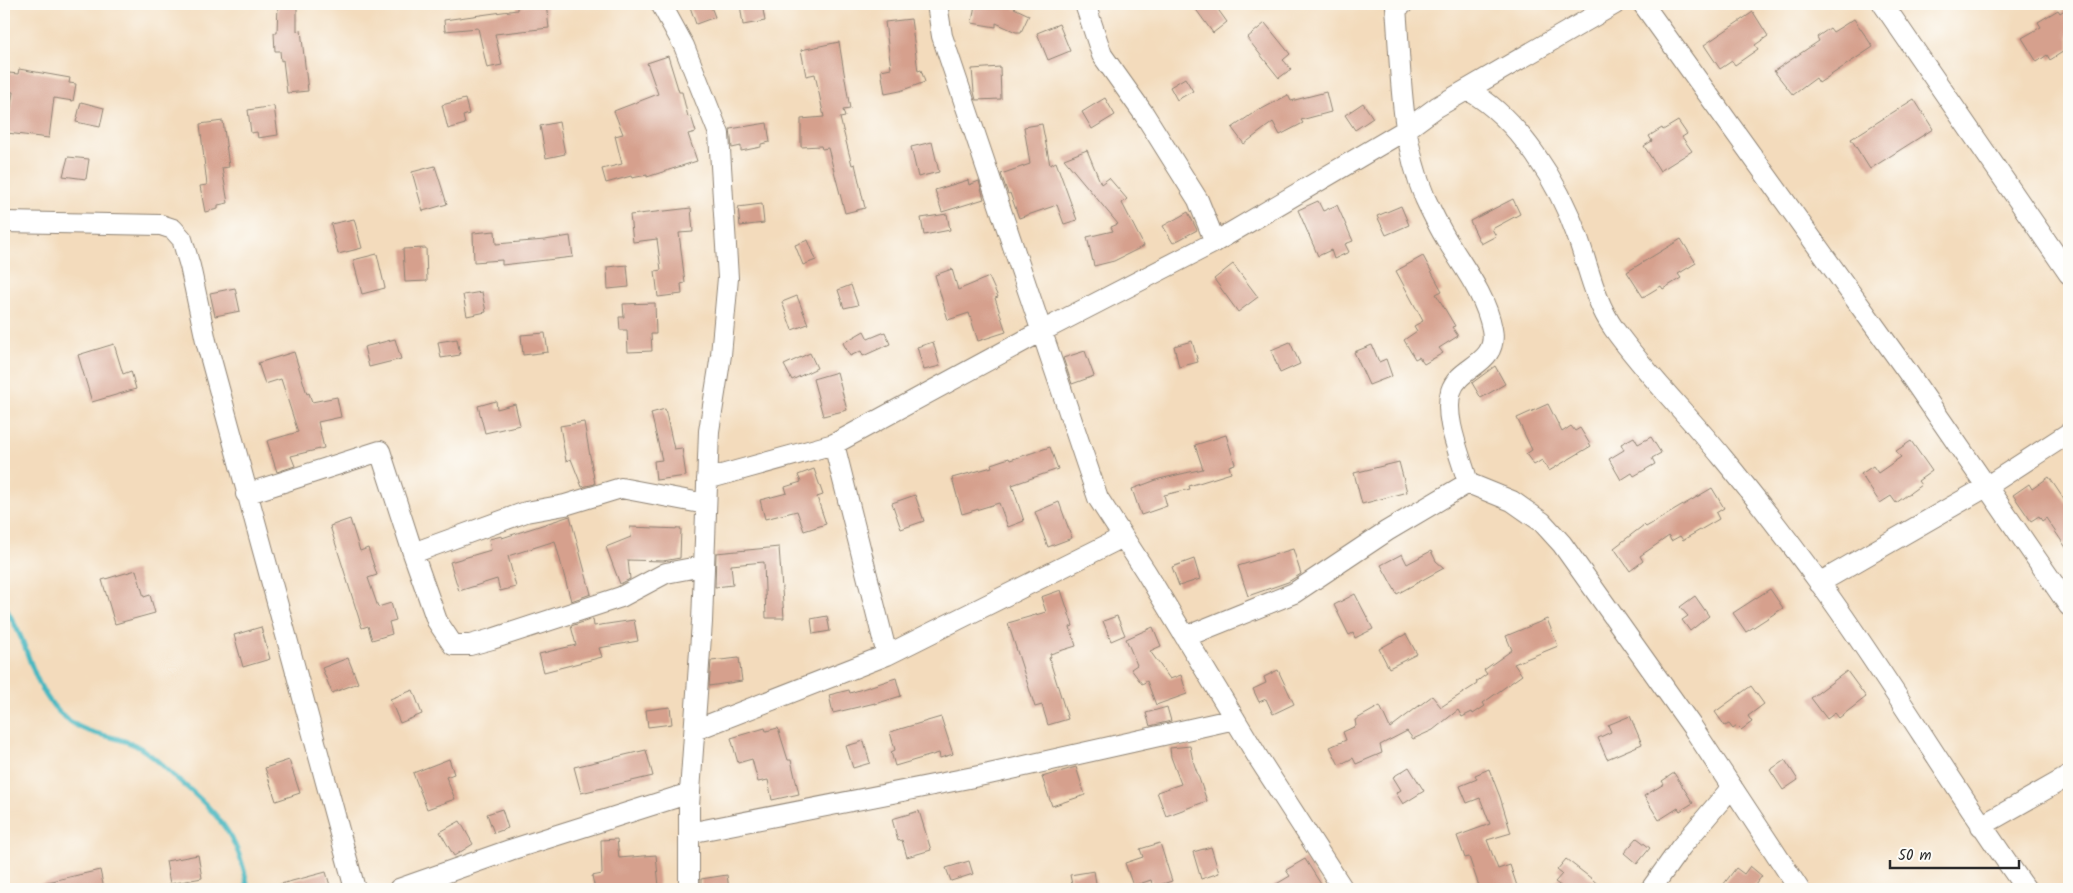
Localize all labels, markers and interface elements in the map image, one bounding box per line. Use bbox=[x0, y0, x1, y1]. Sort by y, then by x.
scale bar bbox=[1890, 838, 2019, 870]
text: 50 m bbox=[1898, 844, 1932, 868]

